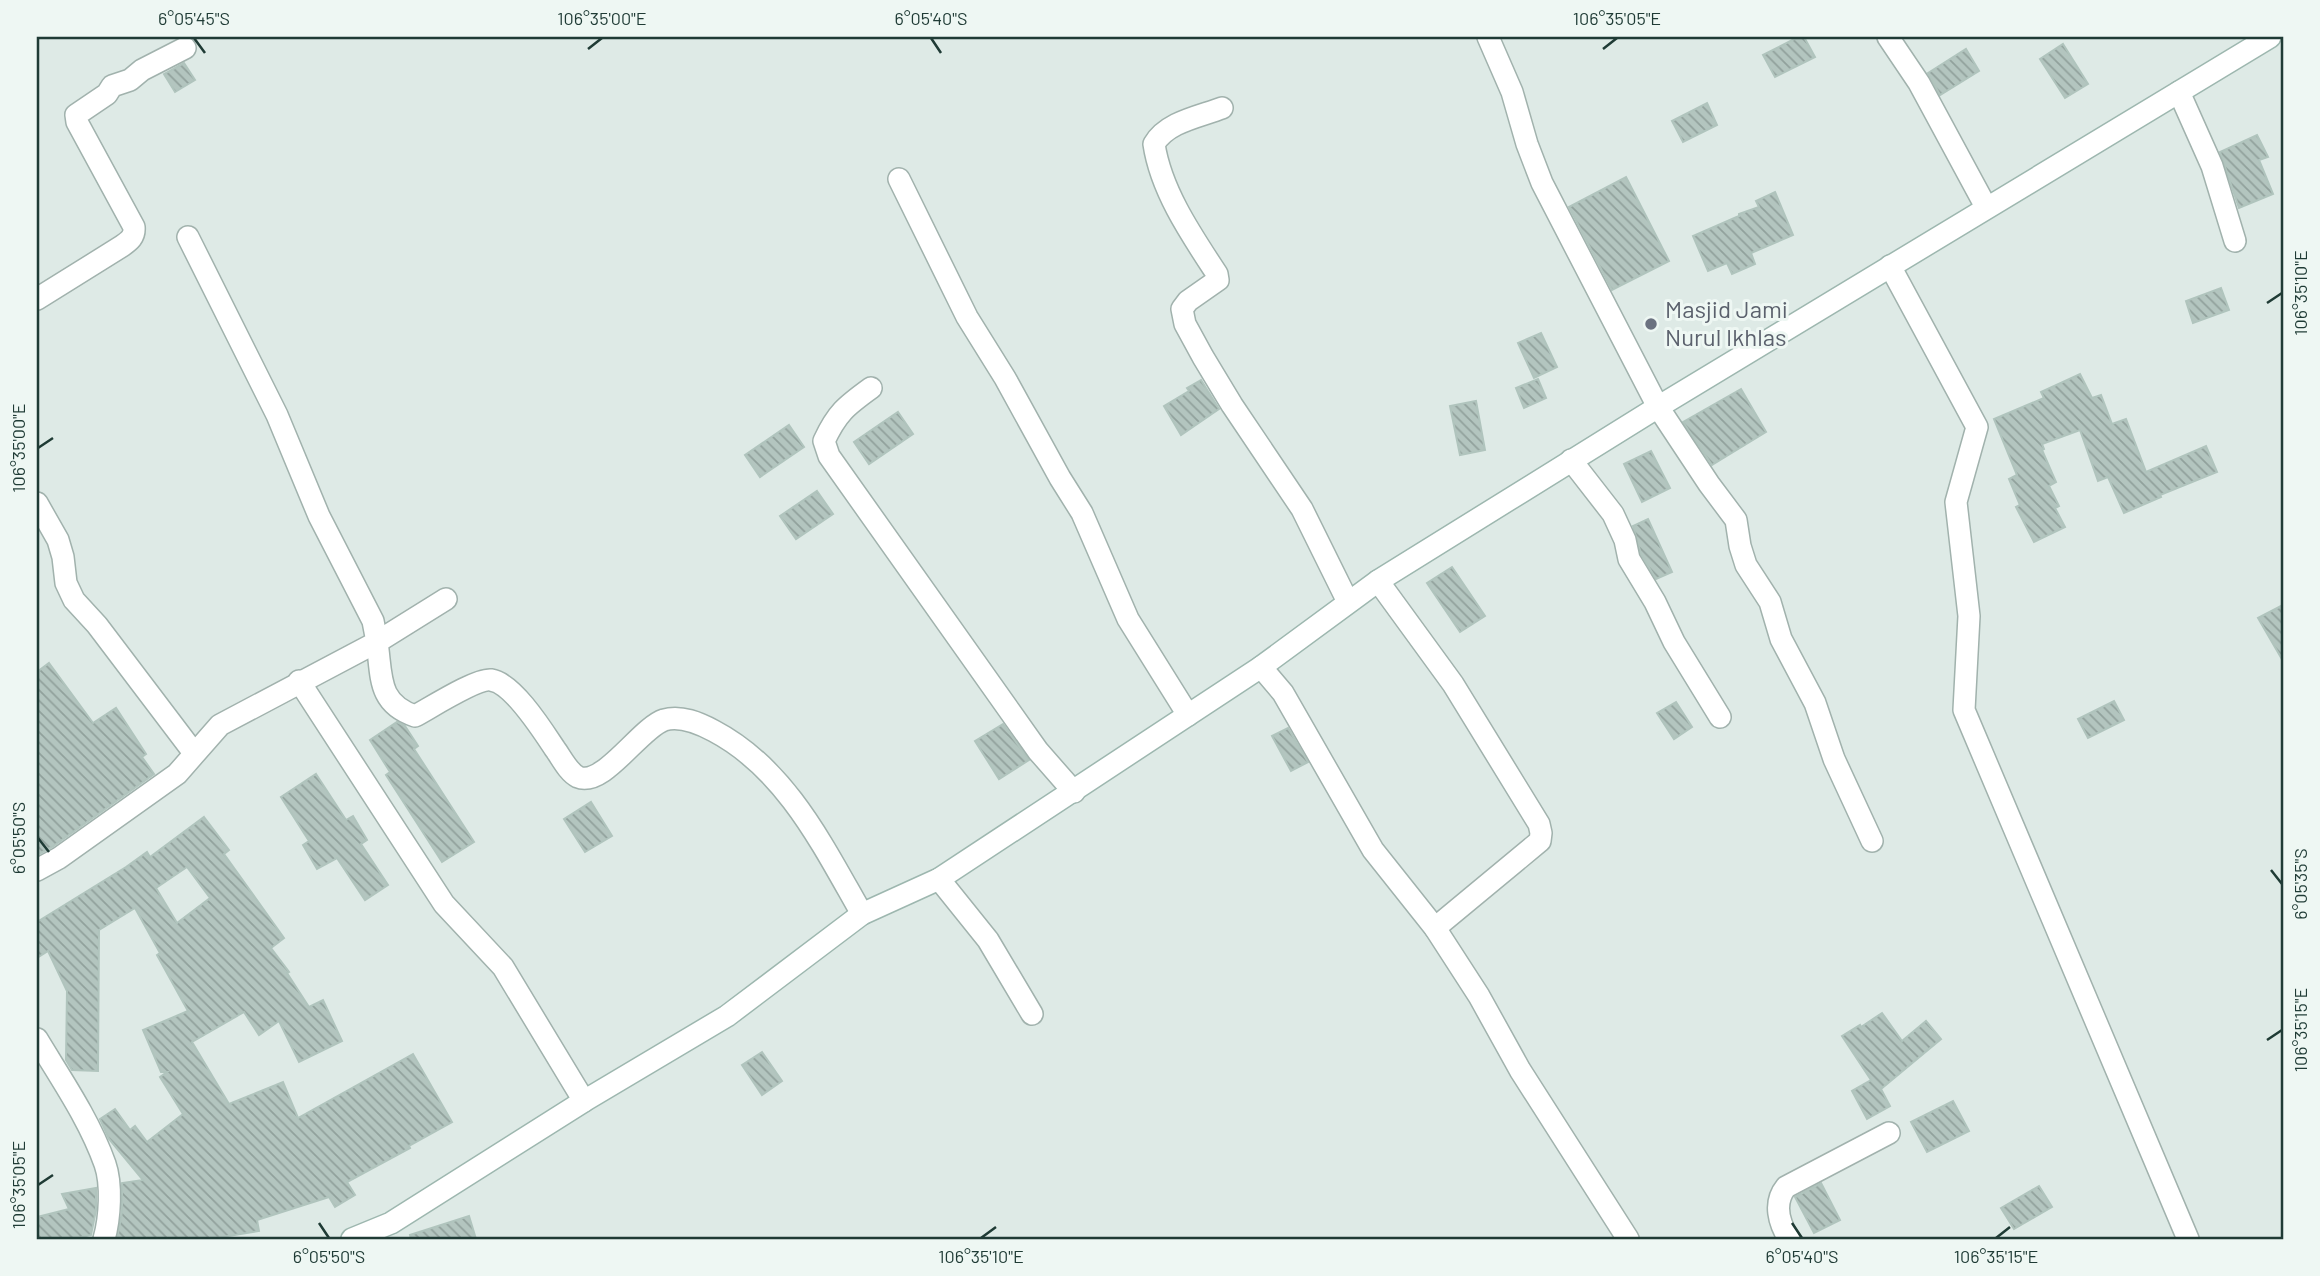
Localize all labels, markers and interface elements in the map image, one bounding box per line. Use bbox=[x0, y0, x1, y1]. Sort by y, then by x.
text: 6°05'45"S bbox=[158, 7, 230, 29]
text: 106°35'00"E bbox=[557, 7, 647, 29]
text: 6°05'40"S bbox=[894, 7, 968, 29]
text: 106°35'05"E bbox=[1573, 7, 1661, 29]
text: 106°35'10"E bbox=[2289, 250, 2311, 336]
place label: Masjid Jami Nurul Ikhlas bbox=[1665, 294, 1788, 351]
marker: Masjid Jami Nurul Ikhlas bbox=[1643, 316, 1659, 332]
text: 106°35'00"E bbox=[7, 403, 29, 493]
text: 6°05'50"S bbox=[7, 802, 29, 874]
text: 6°05'35"S bbox=[2289, 848, 2311, 920]
text: 106°35'15"E bbox=[2289, 988, 2311, 1072]
text: 106°35'05"E bbox=[7, 1141, 29, 1229]
text: 6°05'50"S bbox=[293, 1245, 365, 1267]
text: 106°35'10"E bbox=[938, 1245, 1024, 1267]
text: 6°05'40"S bbox=[1765, 1245, 1839, 1267]
text: 106°35'15"E bbox=[1954, 1245, 2038, 1267]

